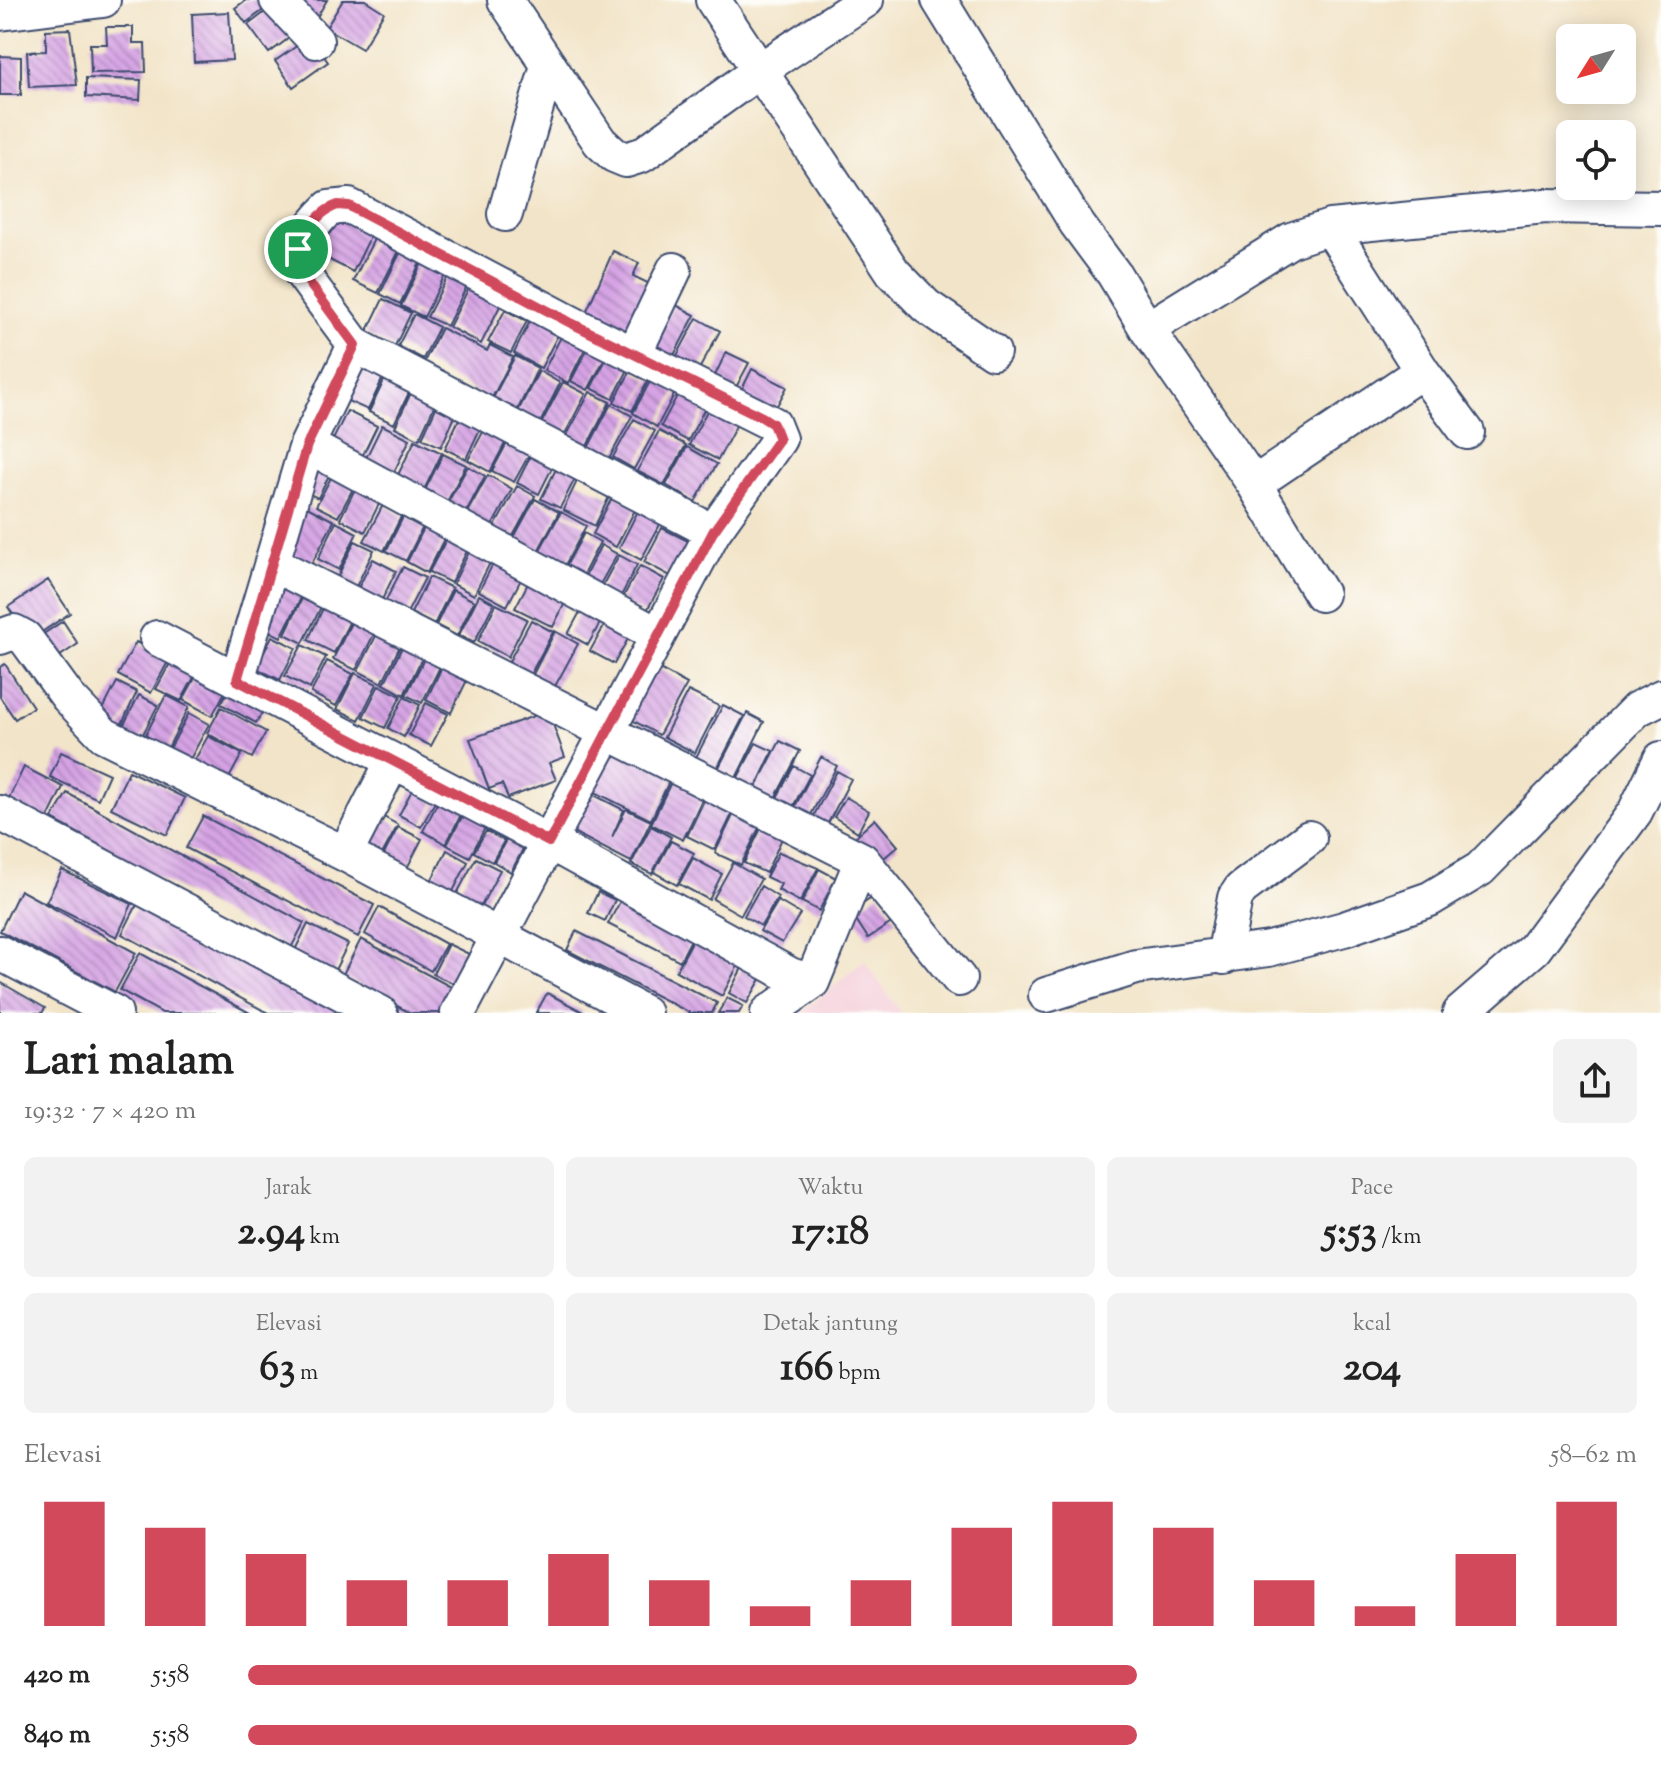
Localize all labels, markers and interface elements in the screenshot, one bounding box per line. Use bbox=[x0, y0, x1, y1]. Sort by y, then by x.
north arrow bbox=[1556, 24, 1636, 104]
map controls bbox=[1556, 24, 1636, 200]
button: locate bbox=[1556, 120, 1636, 200]
pin bbox=[264, 215, 332, 283]
icon: arrive bbox=[276, 227, 320, 271]
text: Lari malam bbox=[24, 1031, 234, 1094]
button: share bbox=[1553, 1039, 1637, 1123]
text: 19:32 · 7 × 420 m bbox=[24, 1093, 196, 1130]
text: Jarak bbox=[266, 1173, 312, 1205]
text: Waktu bbox=[798, 1173, 863, 1205]
text: Pace bbox=[1351, 1173, 1393, 1205]
text: 2.94 bbox=[238, 1205, 305, 1262]
text: 17:18 bbox=[792, 1205, 869, 1262]
text: 5:53 bbox=[1323, 1205, 1377, 1262]
text: km bbox=[305, 1222, 340, 1254]
text: /km bbox=[1377, 1222, 1421, 1254]
text: Elevasi bbox=[256, 1309, 322, 1341]
text: Detak jantung bbox=[763, 1309, 898, 1341]
text: kcal bbox=[1353, 1309, 1391, 1341]
text: 63 bbox=[259, 1341, 295, 1398]
text: 166 bbox=[780, 1341, 834, 1398]
text: 204 bbox=[1343, 1341, 1401, 1398]
text: m bbox=[295, 1358, 318, 1390]
text: bpm bbox=[834, 1358, 881, 1390]
text: Elevasi bbox=[24, 1437, 102, 1474]
text: 58–62 m bbox=[1550, 1437, 1637, 1474]
text: 420 m bbox=[24, 1657, 90, 1694]
text: 5:58 bbox=[152, 1657, 190, 1694]
text: 840 m bbox=[24, 1717, 90, 1754]
text: 5:58 bbox=[152, 1717, 190, 1754]

